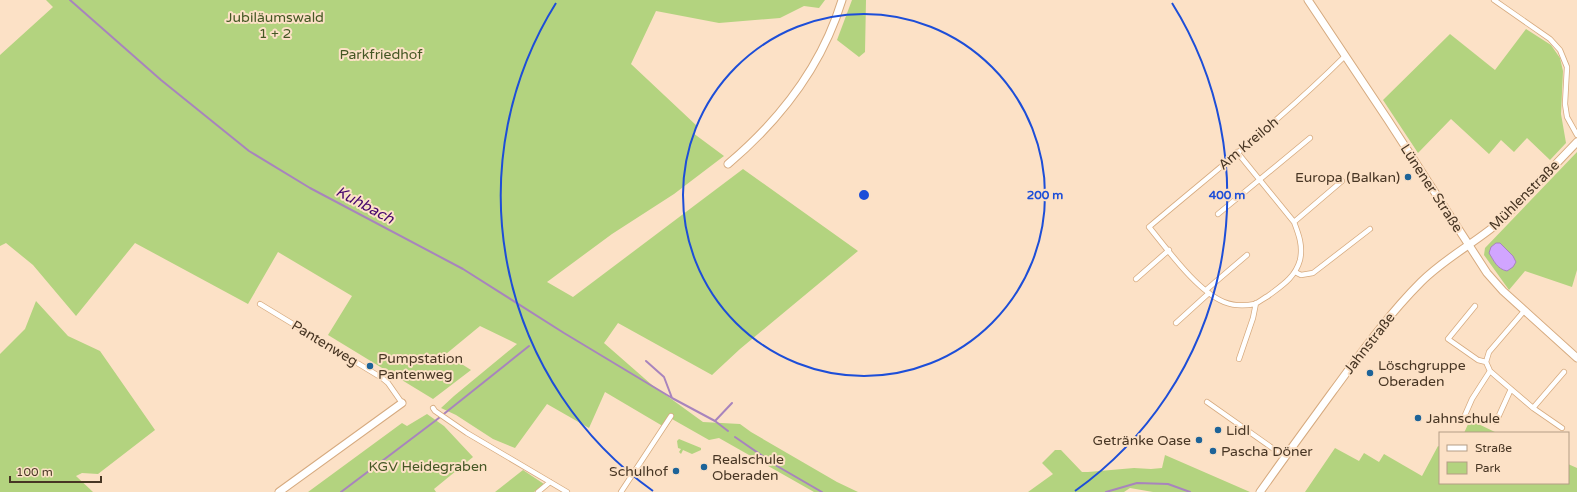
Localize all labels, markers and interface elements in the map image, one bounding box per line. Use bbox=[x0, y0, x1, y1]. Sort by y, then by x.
park label: Jubiläumswald 1 + 2 bbox=[226, 9, 324, 42]
park label: Parkfriedhof bbox=[339, 46, 423, 63]
street label: Am Kreiloh bbox=[1215, 113, 1282, 173]
street label: Lünener Straße bbox=[1397, 141, 1466, 236]
street label: Mühlenstraße bbox=[1486, 157, 1563, 234]
place label: Europa (Balkan) bbox=[1295, 169, 1400, 186]
marker: Europa (Balkan) bbox=[1403, 172, 1413, 182]
water label: Kuhbach bbox=[333, 182, 398, 228]
centre of rings bbox=[857, 188, 871, 202]
text: 200 m bbox=[1027, 188, 1063, 202]
text: 400 m bbox=[1209, 188, 1245, 202]
street label: Jahnstraße bbox=[1340, 309, 1399, 377]
street label: Pantenweg bbox=[288, 317, 361, 370]
place label: Pumpstation Pantenweg bbox=[378, 350, 463, 383]
place label: Löschgruppe Oberaden bbox=[1378, 357, 1466, 390]
marker: Pumpstation Pantenweg bbox=[365, 361, 375, 371]
marker: Löschgruppe Oberaden bbox=[1365, 368, 1375, 378]
place label: Jahnschule bbox=[1426, 410, 1500, 427]
marker: Jahnschule bbox=[1413, 413, 1423, 423]
place label: Lidl bbox=[1226, 422, 1250, 439]
marker: Lidl bbox=[1213, 425, 1223, 435]
place label: Getränke Oase bbox=[1093, 432, 1191, 449]
legend bbox=[1439, 432, 1569, 484]
marker: Getränke Oase bbox=[1194, 435, 1204, 445]
text: Straße bbox=[1475, 441, 1512, 455]
place label: Pascha Döner bbox=[1221, 443, 1313, 460]
marker: Pascha Döner bbox=[1208, 446, 1218, 456]
place label: Realschule Oberaden bbox=[712, 451, 784, 484]
scale bar bbox=[10, 458, 101, 484]
park label: KGV Heidegraben bbox=[369, 458, 487, 475]
text: Park bbox=[1475, 461, 1501, 475]
marker: Realschule Oberaden bbox=[699, 462, 709, 472]
place label: Schulhof bbox=[609, 463, 669, 480]
text: 100 m bbox=[16, 465, 53, 479]
marker: Schulhof bbox=[671, 466, 681, 476]

